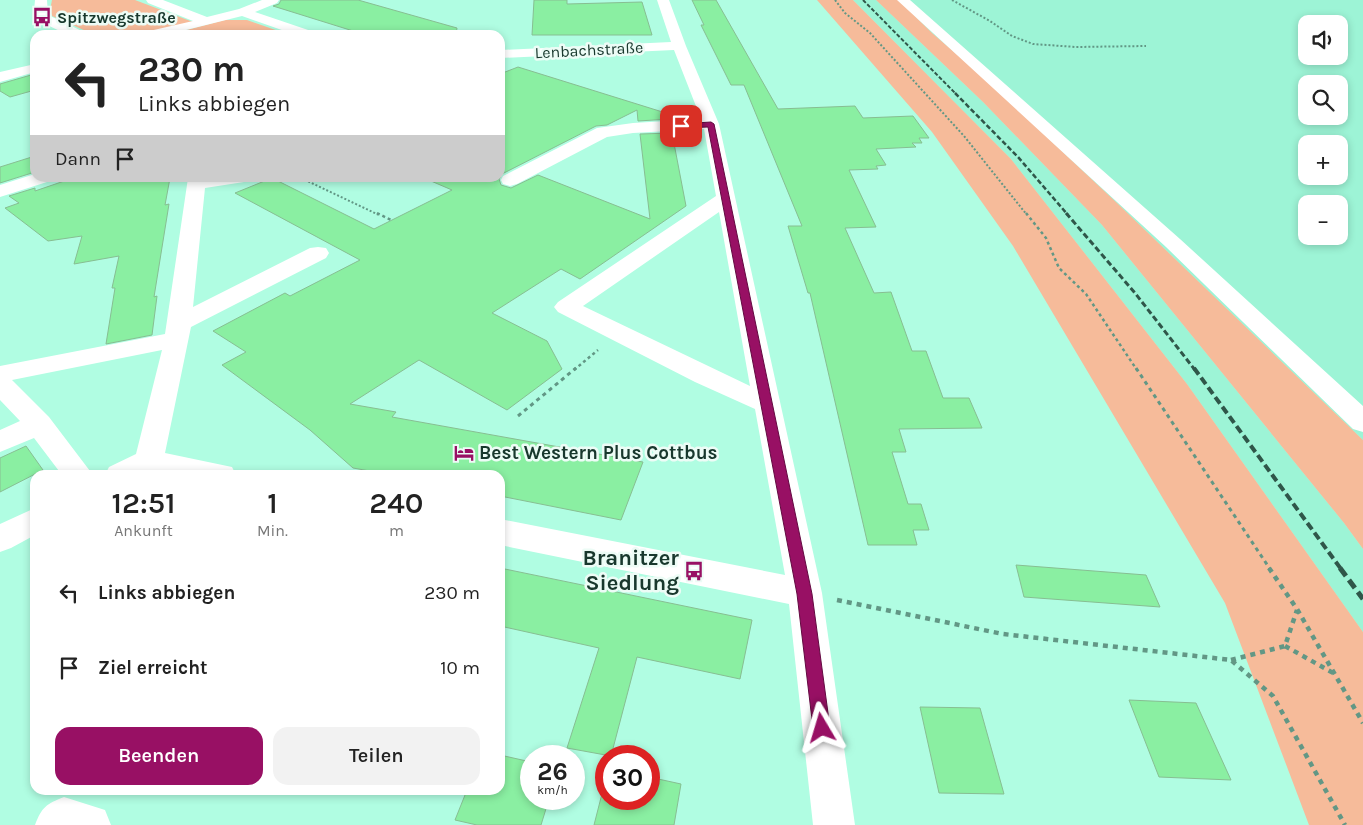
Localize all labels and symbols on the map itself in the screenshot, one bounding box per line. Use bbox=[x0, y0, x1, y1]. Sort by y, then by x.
bus stop icon: Spitzwegstraße bbox=[31, 6, 53, 28]
place label: Spitzwegstraße bbox=[57, 8, 176, 27]
street label: Lenbachstraße bbox=[534, 38, 644, 62]
pin bbox=[660, 105, 702, 147]
hotel icon: Best Western Plus Cottbus bbox=[453, 442, 475, 464]
place label: Best Western Plus Cottbus bbox=[479, 442, 718, 464]
place label: Branitzer Siedlung bbox=[582, 545, 679, 596]
bus stop icon: Branitzer Siedlung bbox=[683, 560, 705, 582]
position arrow bbox=[795, 701, 847, 753]
speed limit sign: 30 bbox=[595, 745, 660, 810]

